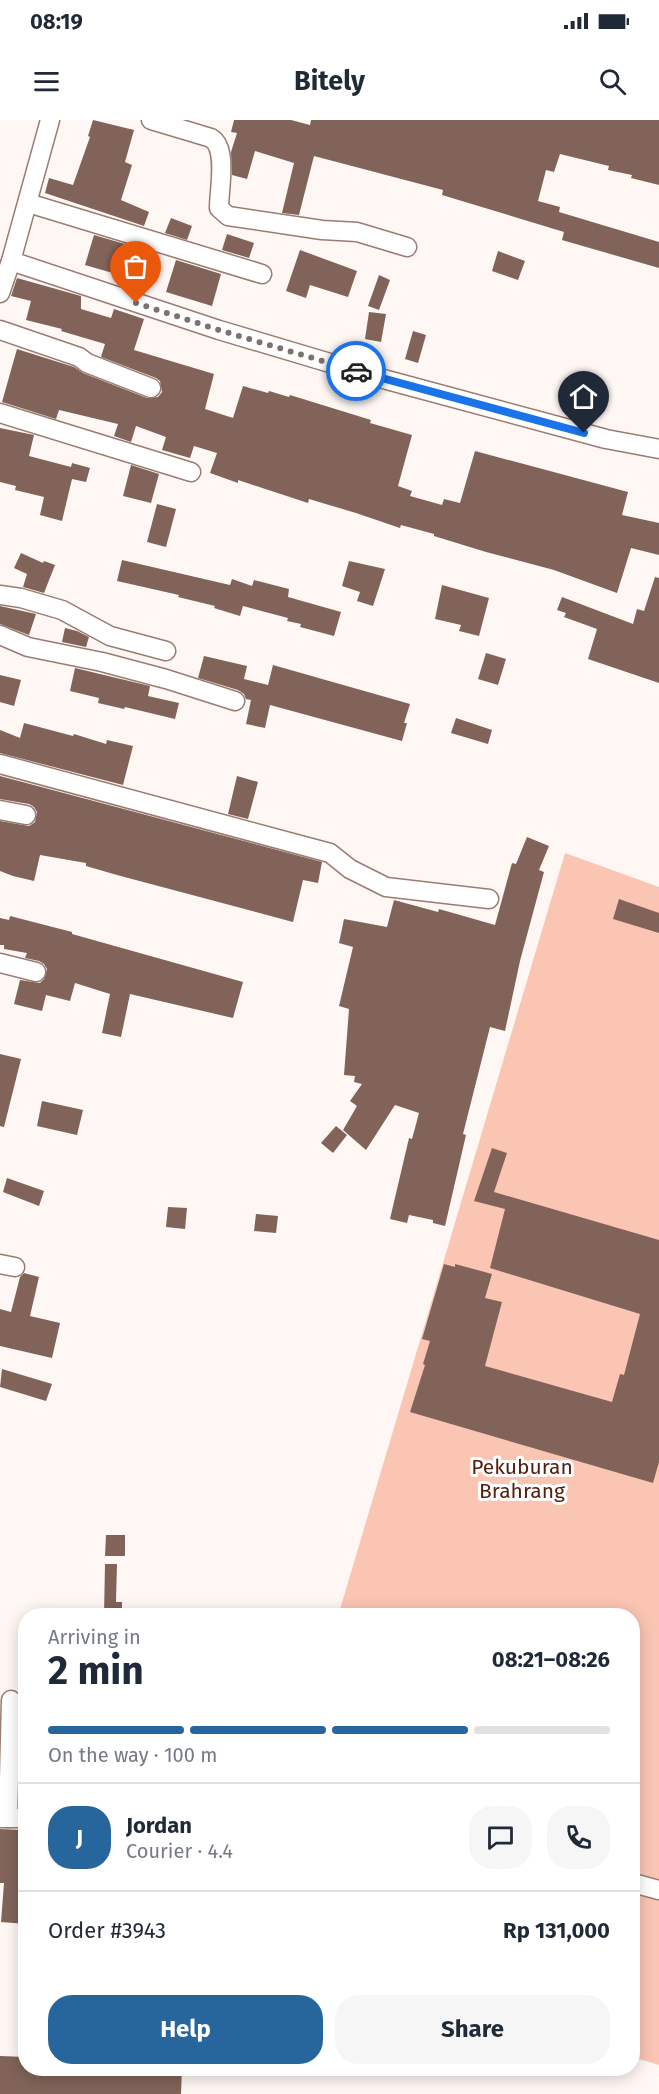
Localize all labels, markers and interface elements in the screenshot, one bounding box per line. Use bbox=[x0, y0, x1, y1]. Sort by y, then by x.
text: 08:19 bbox=[30, 8, 83, 35]
icon: menu bbox=[30, 65, 63, 98]
text: Bitely bbox=[294, 65, 365, 97]
icon: search bbox=[596, 65, 629, 98]
pin bbox=[110, 241, 161, 303]
icon: bag bbox=[119, 250, 152, 283]
courier bbox=[326, 341, 386, 401]
icon: car bbox=[340, 355, 373, 388]
pin bbox=[558, 371, 609, 433]
icon: home bbox=[567, 380, 600, 413]
park label: Pekuburan Brahrang bbox=[471, 1454, 573, 1504]
text: Arriving in bbox=[48, 1625, 141, 1649]
text: 08:21–08:26 bbox=[492, 1646, 610, 1673]
text: 2 min bbox=[48, 1648, 144, 1694]
text: On the way · 100 m bbox=[48, 1743, 217, 1767]
button: chat bbox=[469, 1806, 532, 1869]
button: phone bbox=[547, 1806, 610, 1869]
text: Jordan bbox=[126, 1812, 192, 1839]
text: J bbox=[76, 1824, 83, 1851]
text: Courier · 4.4 bbox=[126, 1839, 233, 1863]
text: Order #3943 bbox=[48, 1917, 166, 1944]
text: Rp 131,000 bbox=[503, 1917, 610, 1944]
button: Help bbox=[48, 1995, 323, 2064]
button: Share bbox=[335, 1995, 610, 2064]

